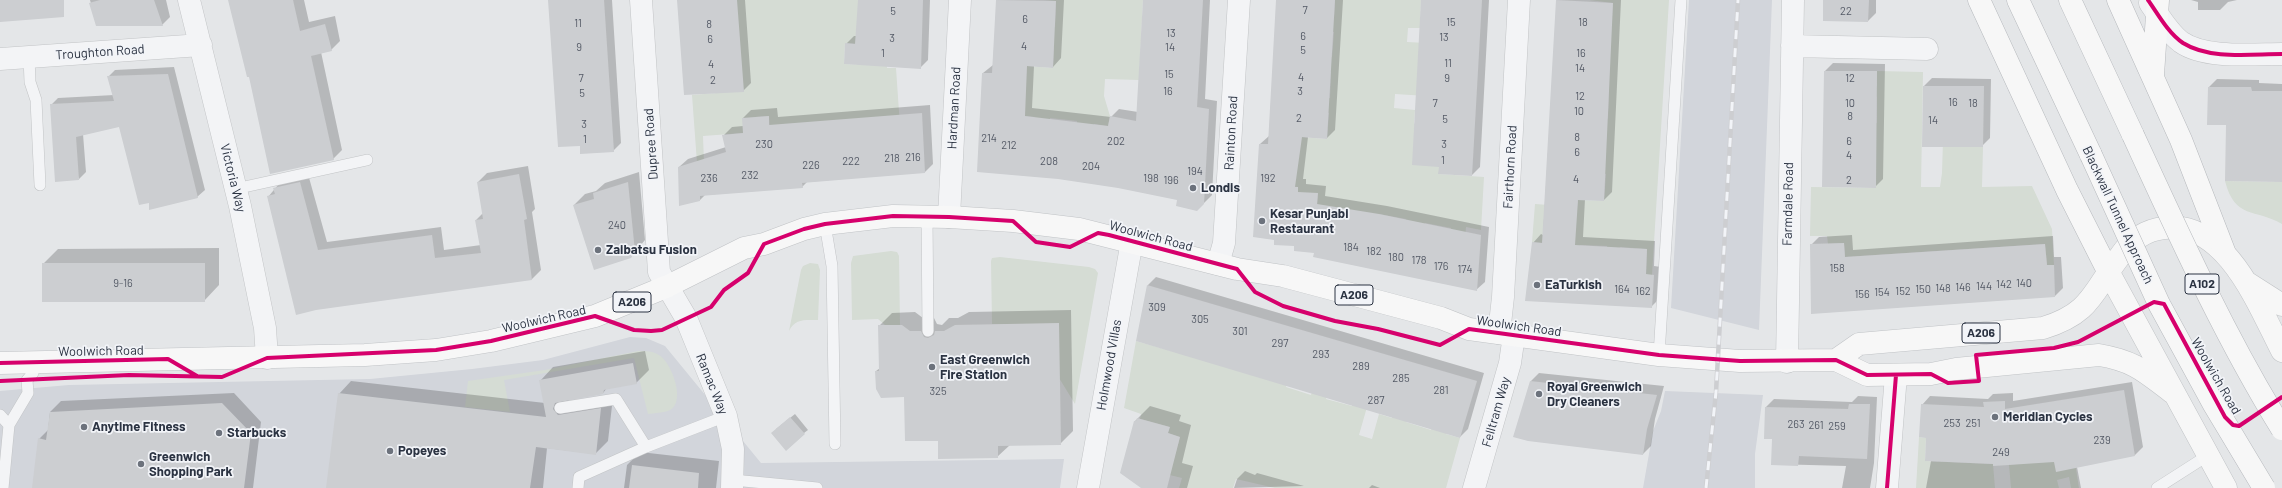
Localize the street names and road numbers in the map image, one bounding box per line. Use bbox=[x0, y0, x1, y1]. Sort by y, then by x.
street label: Troughton Road bbox=[55, 41, 145, 63]
street label: Hardman Road bbox=[944, 66, 964, 150]
street label: Rainton Road bbox=[1221, 95, 1241, 171]
street label: Dupree Road bbox=[641, 108, 661, 180]
street label: Fairthorn Road bbox=[1500, 125, 1520, 209]
street label: Victoria Way bbox=[217, 142, 249, 214]
street label: Blackwall Tunnel Approach bbox=[2079, 144, 2157, 286]
street label: Farmdale Road bbox=[1779, 162, 1797, 246]
street label: Woolwich Road bbox=[1108, 217, 1194, 255]
road number: A102 bbox=[2185, 274, 2219, 294]
road number: A206 bbox=[1335, 285, 1373, 305]
road number: A206 bbox=[613, 292, 651, 312]
street label: Woolwich Road bbox=[500, 302, 588, 336]
street label: Woolwich Road bbox=[1475, 312, 1563, 340]
street label: Holmwood Villas bbox=[1093, 318, 1125, 412]
road number: A206 bbox=[1962, 323, 2000, 343]
street label: Woolwich Road bbox=[2188, 335, 2244, 417]
street label: Woolwich Road bbox=[58, 342, 144, 360]
street label: Ramac Way bbox=[693, 351, 731, 417]
street label: Felltram Way bbox=[1479, 375, 1513, 449]

